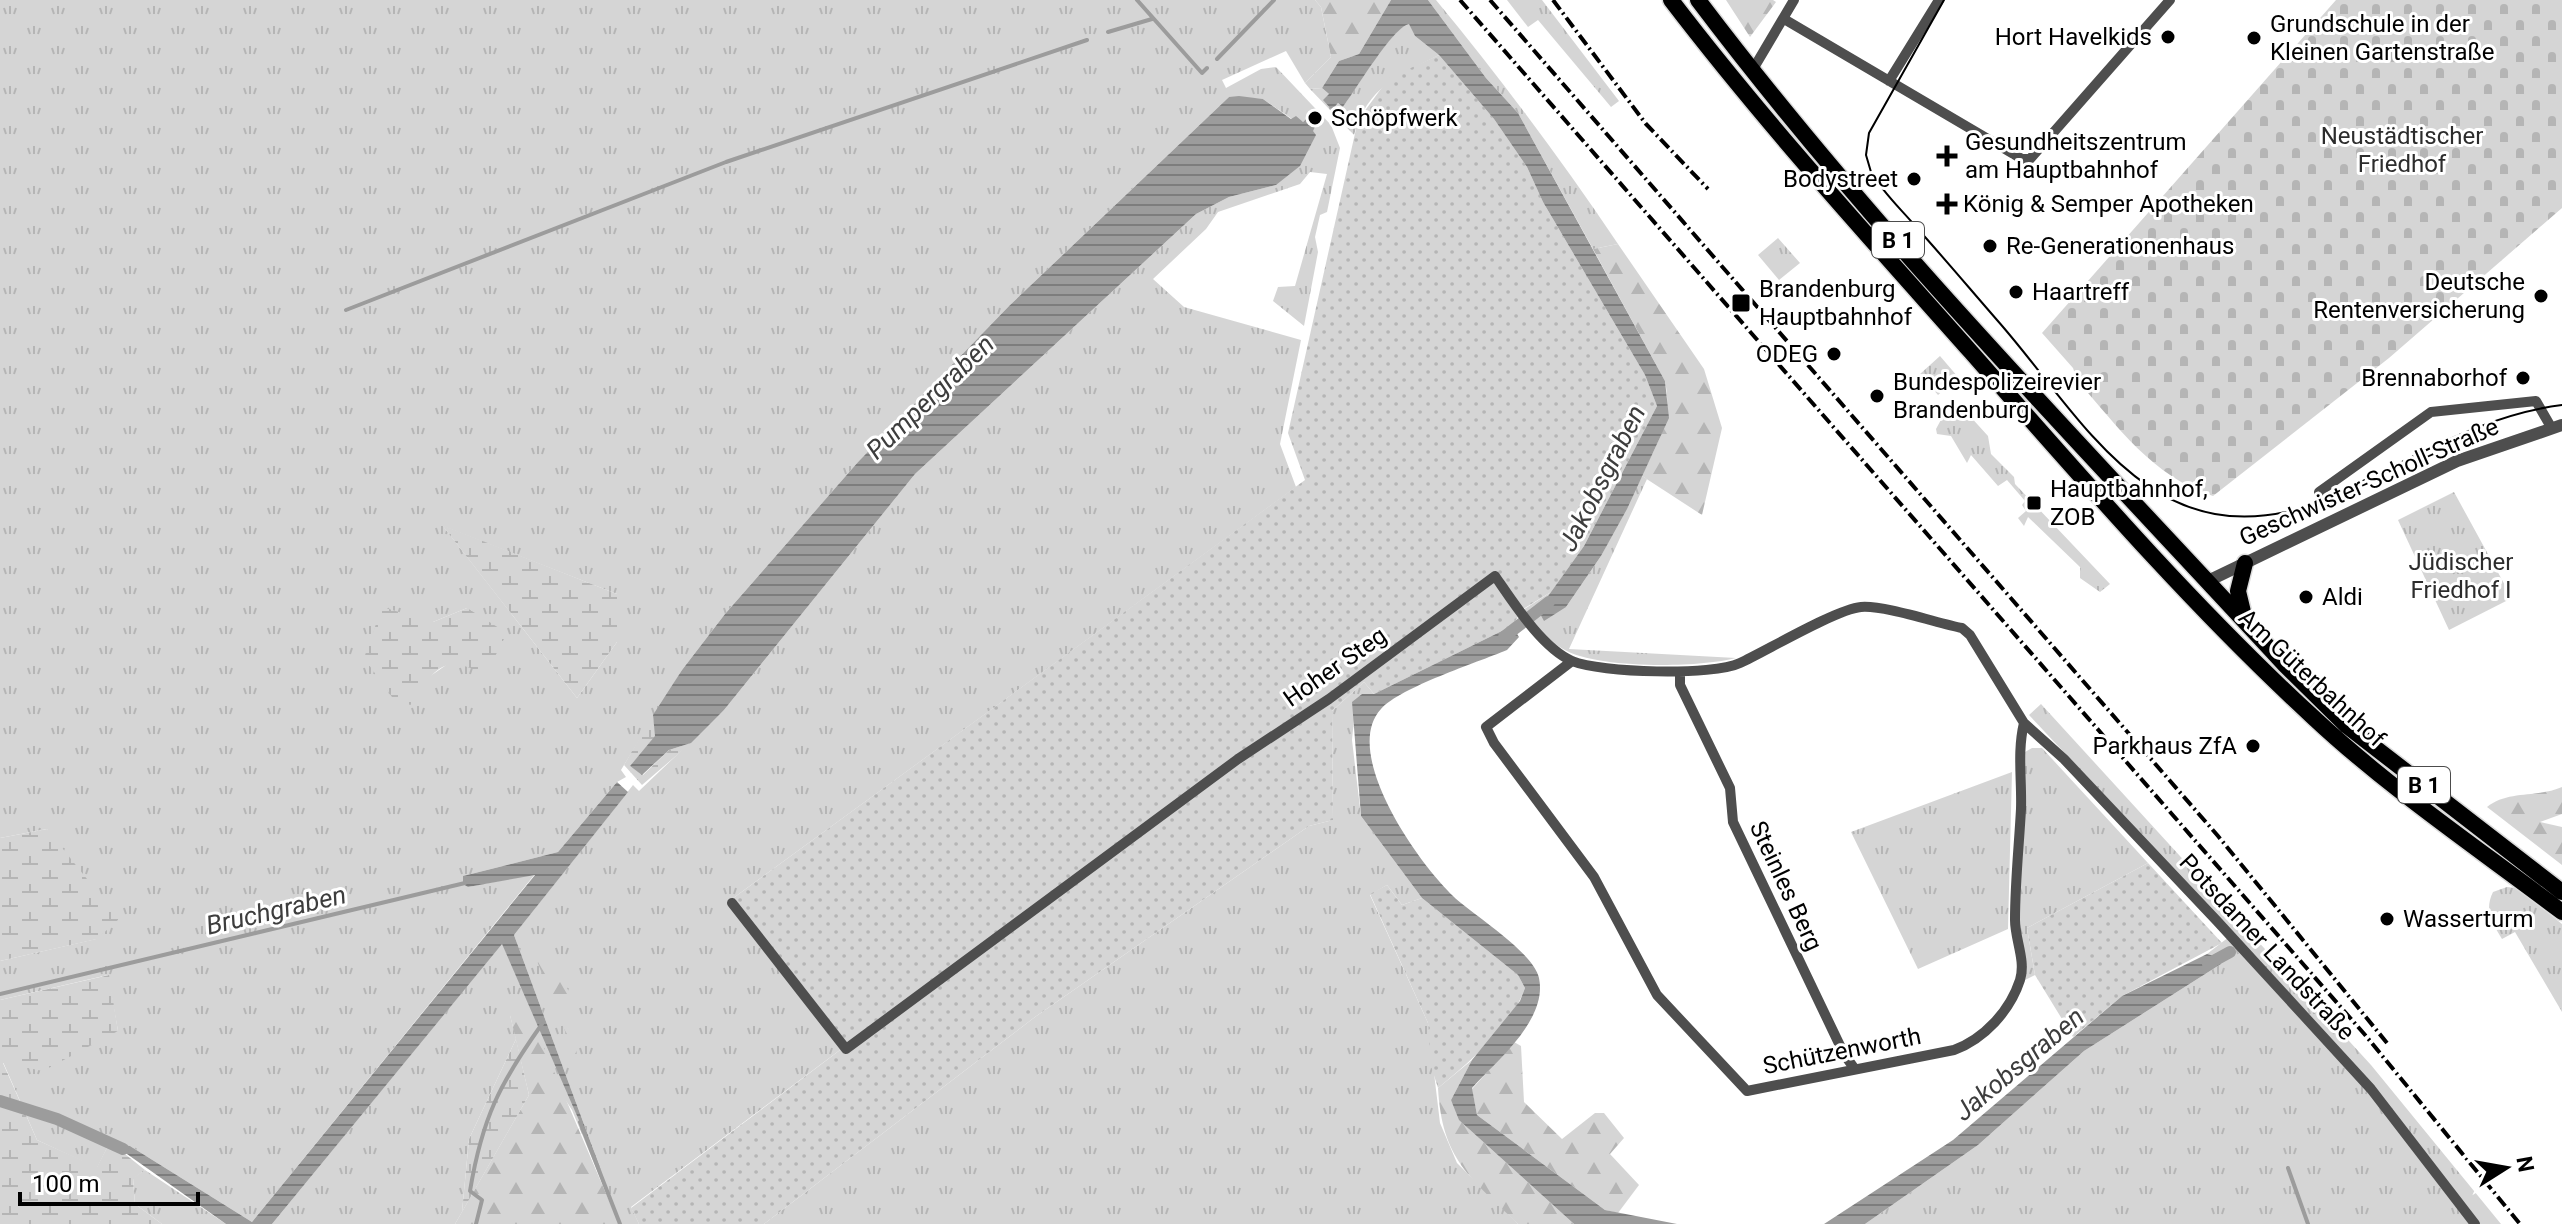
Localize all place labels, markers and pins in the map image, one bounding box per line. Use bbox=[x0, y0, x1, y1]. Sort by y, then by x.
place label: Grundschule in der Kleinen Gartenstraße bbox=[2270, 10, 2495, 66]
place label: Hort Havelkids bbox=[1995, 23, 2152, 51]
marker: Hort Havelkids bbox=[2159, 28, 2177, 46]
marker: Grundschule in der Kleinen Gartenstraße bbox=[2245, 29, 2263, 47]
place label: Schöpfwerk bbox=[1331, 104, 1458, 132]
marker: Schöpfwerk bbox=[1306, 109, 1324, 127]
place label: Gesundheitszentrum am Hauptbahnhof bbox=[1965, 128, 2186, 184]
marker: Gesundheitszentrum am Hauptbahnhof bbox=[1936, 145, 1958, 167]
place label: Bodystreet bbox=[1783, 165, 1898, 193]
marker: Bodystreet bbox=[1905, 170, 1923, 188]
place label: König & Semper Apotheken bbox=[1963, 190, 2254, 218]
marker: König & Semper Apotheken bbox=[1938, 195, 1956, 213]
place label: Re-Generationenhaus bbox=[2006, 232, 2234, 260]
marker: Re-Generationenhaus bbox=[1981, 237, 1999, 255]
place label: Deutsche Rentenversicherung bbox=[2313, 268, 2525, 324]
place label: Brandenburg Hauptbahnhof bbox=[1759, 275, 1913, 331]
place label: Haartreff bbox=[2032, 278, 2130, 306]
marker: Haartreff bbox=[2007, 283, 2025, 301]
marker: Deutsche Rentenversicherung bbox=[2532, 287, 2550, 305]
marker: Brandenburg Hauptbahnhof bbox=[1730, 292, 1752, 314]
place label: ODEG bbox=[1756, 340, 1818, 368]
marker: ODEG bbox=[1825, 345, 1843, 363]
place label: Brennaborhof bbox=[2361, 364, 2508, 392]
place label: Bundespolizeirevier Brandenburg bbox=[1893, 368, 2101, 424]
marker: Brennaborhof bbox=[2514, 369, 2532, 387]
marker: Bundespolizeirevier Brandenburg bbox=[1868, 387, 1886, 405]
place label: Hauptbahnhof, ZOB bbox=[2050, 475, 2208, 531]
marker: Hauptbahnhof, ZOB bbox=[2025, 494, 2043, 512]
place label: Aldi bbox=[2322, 583, 2363, 611]
marker: Aldi bbox=[2297, 588, 2315, 606]
place label: Parkhaus ZfA bbox=[2092, 732, 2237, 760]
marker: Parkhaus ZfA bbox=[2244, 737, 2262, 755]
place label: Wasserturm bbox=[2403, 905, 2533, 933]
marker: Wasserturm bbox=[2378, 910, 2396, 928]

